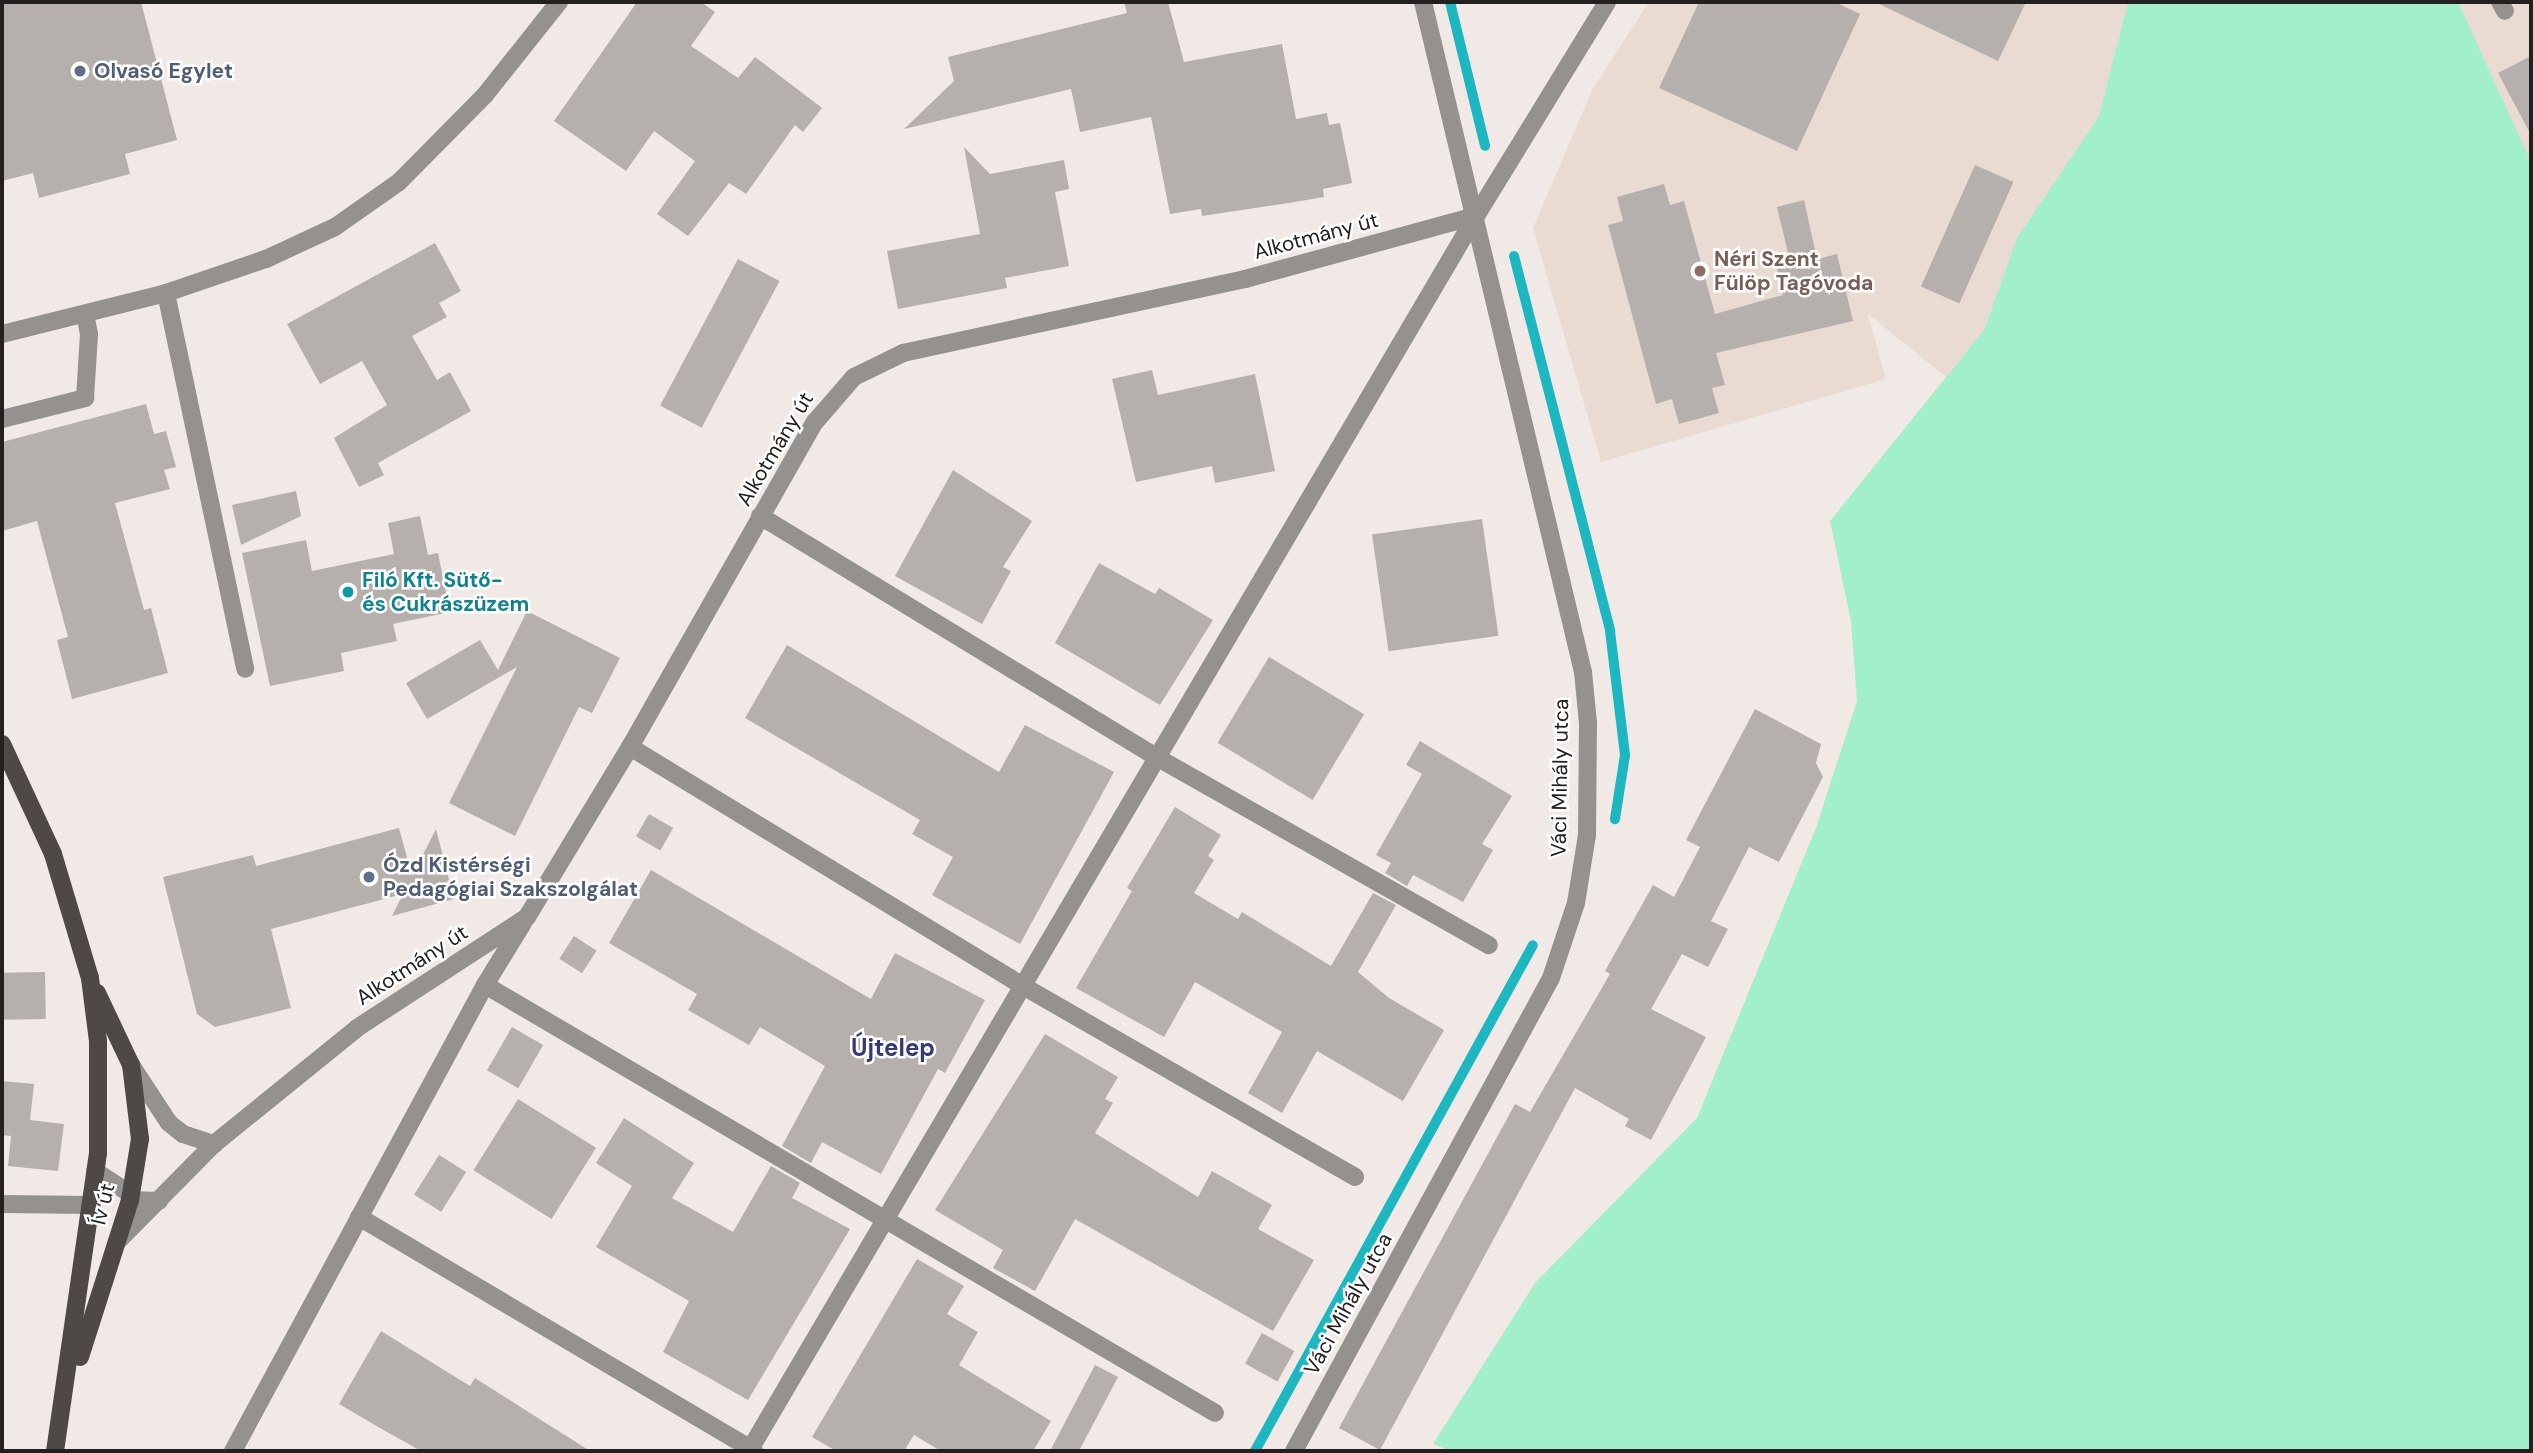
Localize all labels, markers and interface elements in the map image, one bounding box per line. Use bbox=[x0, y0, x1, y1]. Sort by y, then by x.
place label: Olvasó Egylet bbox=[94, 58, 233, 84]
marker: Olvasó Egylet bbox=[72, 63, 88, 79]
street label: Alkotmány út bbox=[1251, 207, 1381, 265]
place label: Néri Szent Fülöp Tagóvoda bbox=[1714, 246, 1873, 296]
marker: Néri Szent Fülöp Tagóvoda bbox=[1692, 263, 1708, 279]
street label: Alkotmány út bbox=[731, 388, 819, 510]
place label: Filó Kft. Sütő- és Cukrászüzem bbox=[362, 567, 529, 617]
marker: Filó Kft. Sütő- és Cukrászüzem bbox=[340, 584, 356, 600]
street label: Váci Mihály utca bbox=[1546, 699, 1574, 857]
place label: Ózd Kistérségi Pedagógiai Szakszolgálat bbox=[383, 852, 638, 902]
marker: Ózd Kistérségi Pedagógiai Szakszolgálat bbox=[361, 869, 377, 885]
street label: Alkotmány út bbox=[351, 920, 473, 1010]
district label: Újtelep bbox=[851, 1034, 935, 1062]
street label: Ív út bbox=[86, 1181, 120, 1227]
street label: Váci Mihály utca bbox=[1299, 1229, 1397, 1379]

